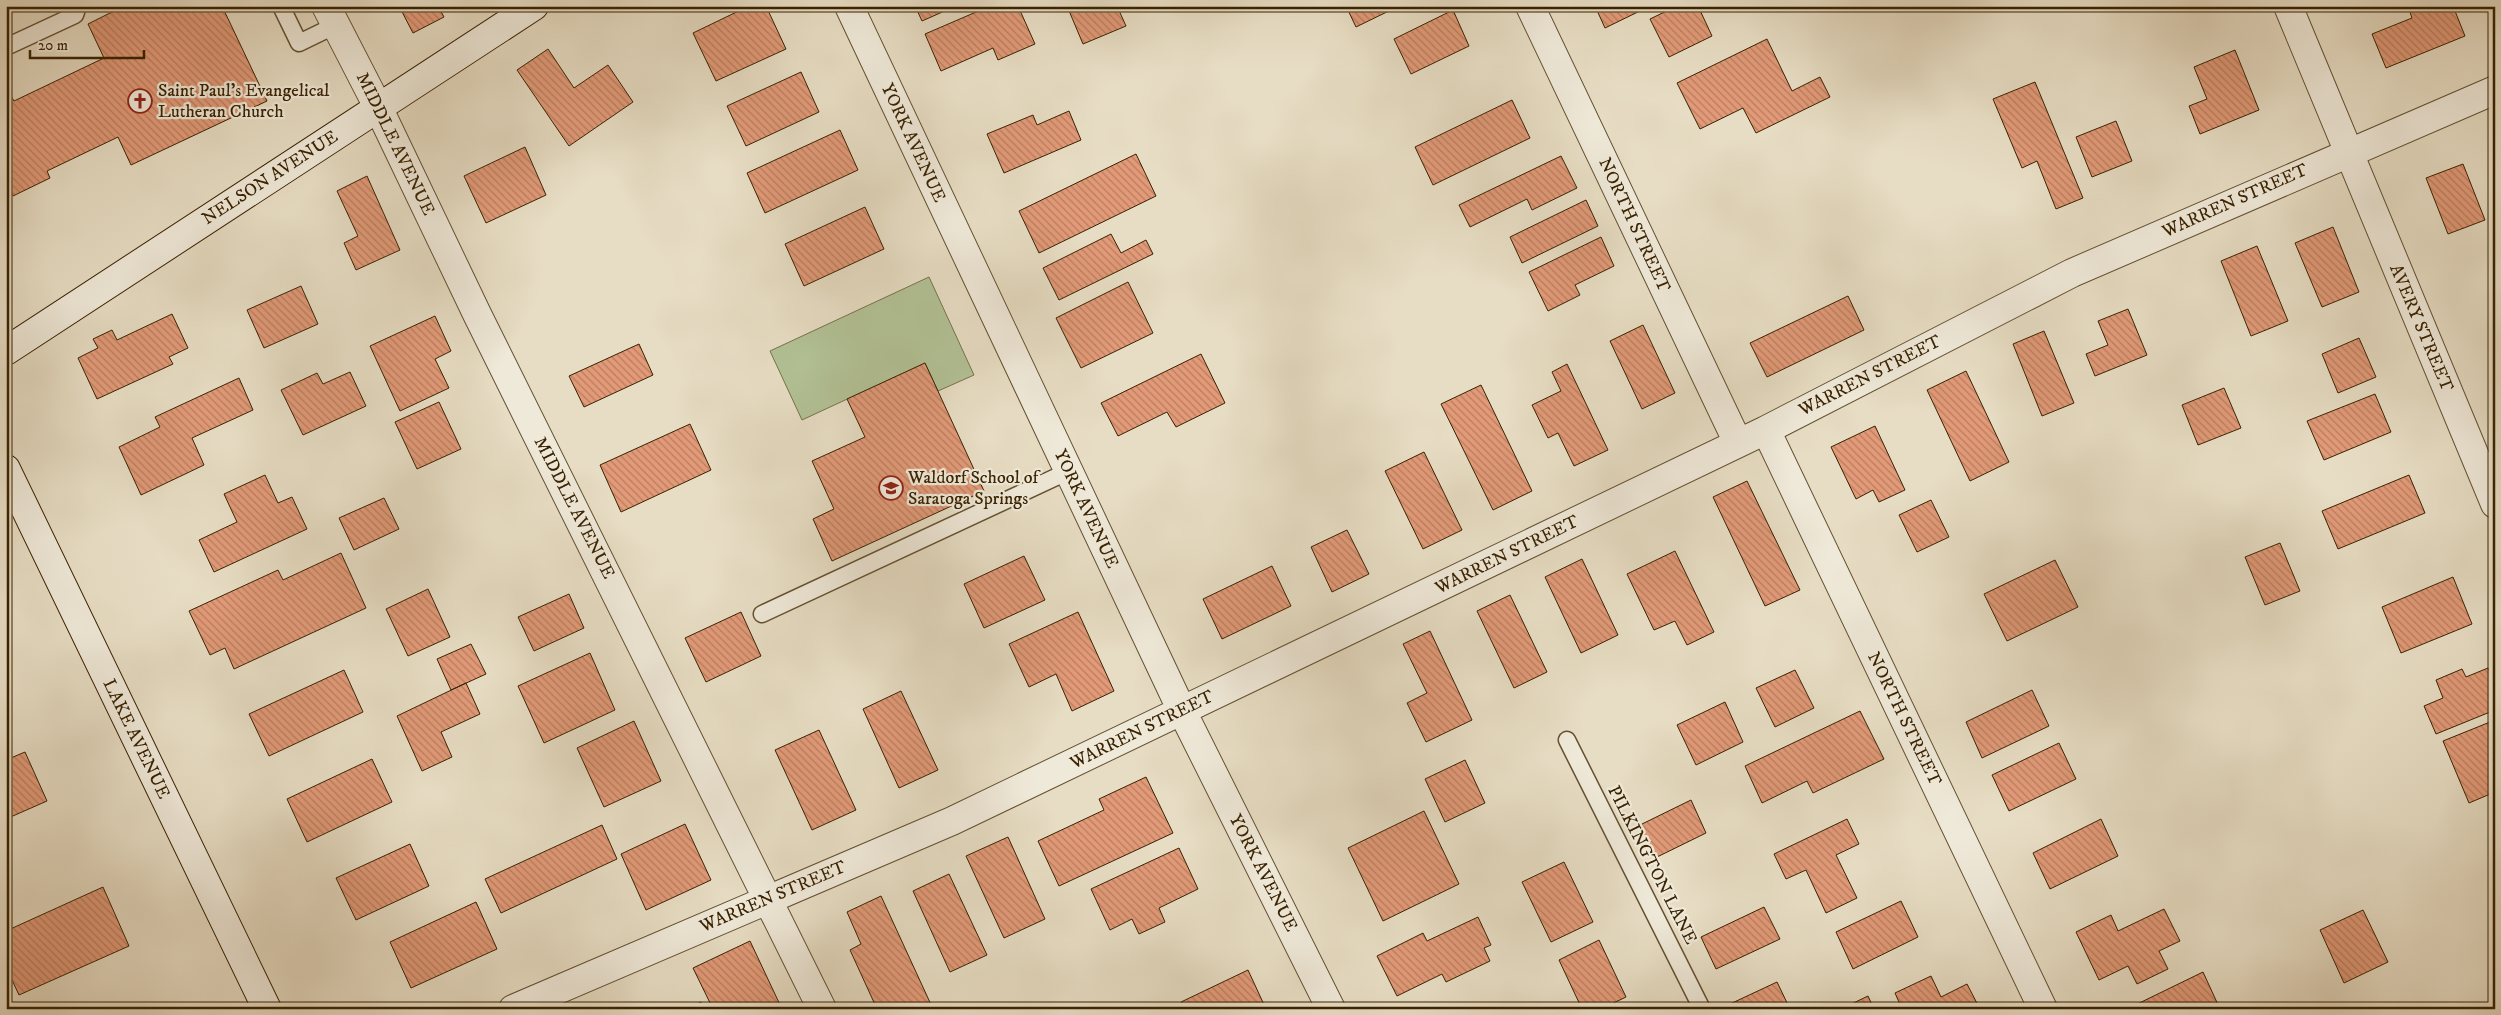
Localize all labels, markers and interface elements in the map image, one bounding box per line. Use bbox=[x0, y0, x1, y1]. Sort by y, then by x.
scale bar bbox=[30, 28, 144, 60]
text: 20 m bbox=[38, 36, 68, 55]
street label: MIDDLE AVENUE bbox=[351, 69, 439, 219]
place label: Saint Paul's Evangelical Lutheran Church bbox=[158, 80, 330, 123]
street label: YORK AVENUE bbox=[876, 80, 950, 206]
church icon: Saint Paul's Evangelical Lutheran Church bbox=[127, 88, 153, 114]
street label: NELSON AVENUE bbox=[198, 126, 342, 230]
street label: NORTH STREET bbox=[1593, 154, 1675, 296]
street label: WARREN STREET bbox=[2158, 159, 2311, 243]
street label: AVERY STREET bbox=[2384, 261, 2458, 395]
street label: WARREN STREET bbox=[1794, 330, 1945, 422]
street label: MIDDLE AVENUE bbox=[529, 433, 619, 583]
street label: YORK AVENUE bbox=[1049, 446, 1123, 572]
place label: Waldorf School of Saratoga Springs bbox=[907, 467, 1041, 510]
school or university icon: Waldorf School of Saratoga Springs bbox=[878, 475, 904, 501]
street label: WARREN STREET bbox=[1431, 511, 1583, 600]
street label: NORTH STREET bbox=[1862, 649, 1946, 790]
street label: LAKE AVENUE bbox=[98, 676, 175, 803]
street label: WARREN STREET bbox=[1066, 686, 1218, 775]
street label: PILKINGTON LANE bbox=[1602, 782, 1702, 948]
street label: YORK AVENUE bbox=[1224, 811, 1302, 935]
street label: WARREN STREET bbox=[696, 856, 850, 938]

